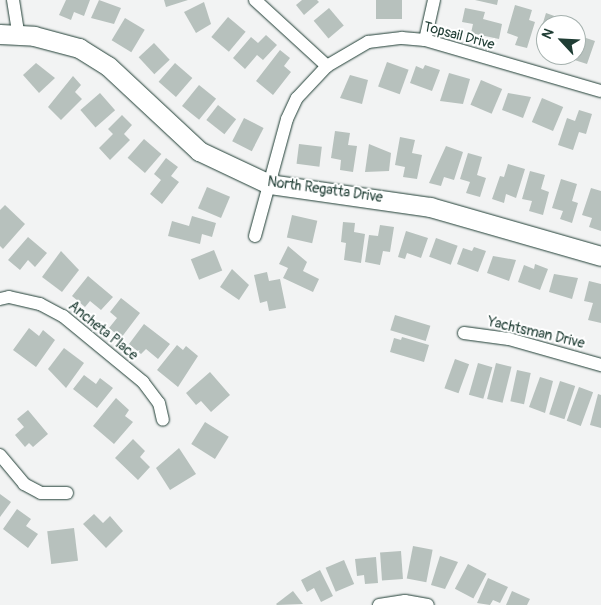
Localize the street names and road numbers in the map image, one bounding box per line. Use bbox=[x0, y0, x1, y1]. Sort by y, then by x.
street label: Topsail Drive bbox=[422, 18, 496, 54]
street label: North Regatta Drive bbox=[266, 174, 384, 206]
street label: Ancheta Place bbox=[65, 298, 141, 364]
street label: Yachtsman Drive bbox=[486, 314, 586, 352]

